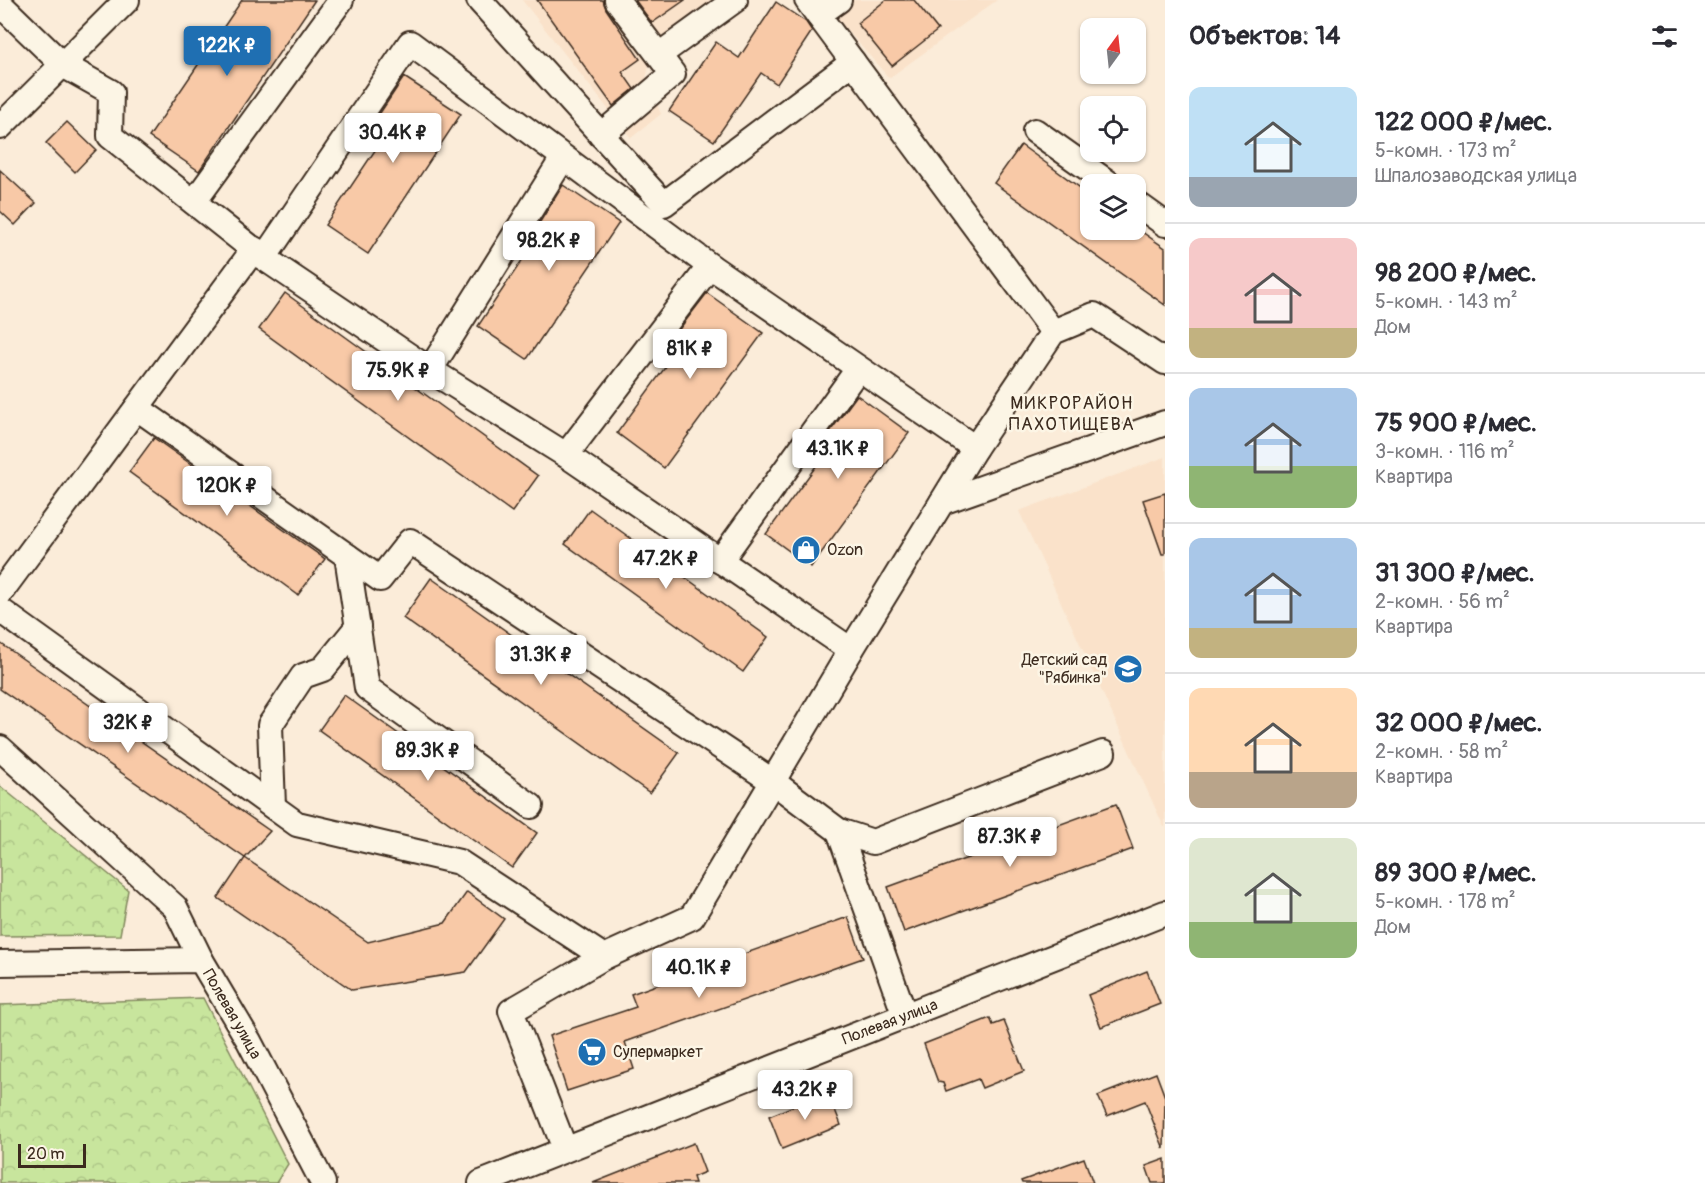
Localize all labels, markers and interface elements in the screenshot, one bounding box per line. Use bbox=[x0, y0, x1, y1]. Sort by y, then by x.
north arrow bbox=[1080, 18, 1146, 84]
map controls bbox=[1080, 18, 1146, 240]
text: Объектов: 14 bbox=[1189, 20, 1340, 52]
icon: filters bbox=[1648, 20, 1681, 53]
pin: 122K ₽ bbox=[178, 26, 276, 77]
text: 122K ₽ bbox=[198, 33, 256, 58]
button: locate bbox=[1080, 96, 1146, 162]
text: 122 000 ₽/мес. bbox=[1375, 106, 1553, 138]
icon: home bbox=[1237, 111, 1309, 183]
pin: 30.4K ₽ bbox=[338, 113, 448, 164]
text: 30.4K ₽ bbox=[358, 120, 428, 145]
text: 5-комн. · 173 m² bbox=[1375, 138, 1517, 163]
text: Шпалозаводская улица bbox=[1375, 163, 1577, 188]
button: layers bbox=[1080, 174, 1146, 240]
pin: 98.2K ₽ bbox=[494, 221, 604, 272]
text: 98.2K ₽ bbox=[517, 228, 581, 253]
text: 98 200 ₽/мес. bbox=[1375, 257, 1537, 289]
icon: home bbox=[1237, 262, 1309, 334]
text: 5-комн. · 143 m² bbox=[1375, 289, 1518, 314]
text: Дом bbox=[1375, 314, 1411, 339]
pin: 81K ₽ bbox=[648, 329, 732, 380]
text: 81K ₽ bbox=[667, 336, 713, 361]
pin: 75.9K ₽ bbox=[343, 351, 453, 402]
text: 75.9K ₽ bbox=[366, 358, 430, 383]
district label: МИКРОРАЙОН ПАХОТИЩЕВА bbox=[1009, 392, 1135, 436]
text: 75 900 ₽/мес. bbox=[1375, 407, 1537, 439]
icon: home bbox=[1237, 412, 1309, 484]
pin: 43.1K ₽ bbox=[783, 429, 893, 480]
text: 43.1K ₽ bbox=[806, 436, 870, 461]
text: 3-комн. · 116 m² bbox=[1375, 439, 1515, 464]
text: Квартира bbox=[1375, 464, 1453, 489]
pin: 120K ₽ bbox=[178, 466, 276, 517]
text: 120K ₽ bbox=[196, 473, 258, 498]
shop icon: Ozon bbox=[790, 534, 822, 566]
pin: 47.2K ₽ bbox=[611, 539, 721, 590]
place label: Ozon bbox=[827, 540, 863, 560]
text: 47.2K ₽ bbox=[633, 546, 699, 571]
text: 31 300 ₽/мес. bbox=[1375, 557, 1535, 589]
icon: home bbox=[1237, 562, 1309, 634]
text: 2-комн. · 56 m² bbox=[1375, 589, 1510, 614]
text: Квартира bbox=[1375, 614, 1453, 639]
pin: 31.3K ₽ bbox=[486, 635, 596, 686]
text: 31.3K ₽ bbox=[510, 642, 572, 667]
place label: Детский сад "Рябинка" bbox=[1021, 650, 1107, 688]
school or university icon: Детский сад "Рябинка" bbox=[1112, 653, 1144, 685]
pin: 32K ₽ bbox=[86, 703, 170, 754]
text: 32 000 ₽/мес. bbox=[1375, 707, 1542, 739]
text: 32K ₽ bbox=[103, 710, 153, 735]
icon: home bbox=[1237, 712, 1309, 784]
pin: 89.3K ₽ bbox=[373, 731, 483, 782]
text: 89.3K ₽ bbox=[396, 738, 460, 763]
text: 2-комн. · 58 m² bbox=[1375, 739, 1508, 764]
text: Квартира bbox=[1375, 764, 1453, 789]
pin: 87.3K ₽ bbox=[955, 817, 1065, 868]
text: 87.3K ₽ bbox=[978, 824, 1042, 849]
text: 89 300 ₽/мес. bbox=[1375, 857, 1537, 889]
icon: home bbox=[1237, 862, 1309, 934]
text: 5-комн. · 178 m² bbox=[1375, 889, 1516, 914]
text: Дом bbox=[1375, 914, 1411, 939]
pin: 40.1K ₽ bbox=[644, 948, 754, 999]
text: 40.1K ₽ bbox=[666, 955, 732, 980]
street label: Полевая улица bbox=[198, 965, 266, 1063]
street label: Полевая улица bbox=[839, 995, 941, 1049]
supermarket icon: Супермаркет bbox=[576, 1036, 608, 1068]
place label: Супермаркет bbox=[613, 1042, 703, 1062]
pin: 43.2K ₽ bbox=[750, 1070, 860, 1121]
text: 43.2K ₽ bbox=[772, 1077, 838, 1102]
scale bar bbox=[18, 1141, 86, 1168]
text: 20 m bbox=[27, 1144, 65, 1164]

